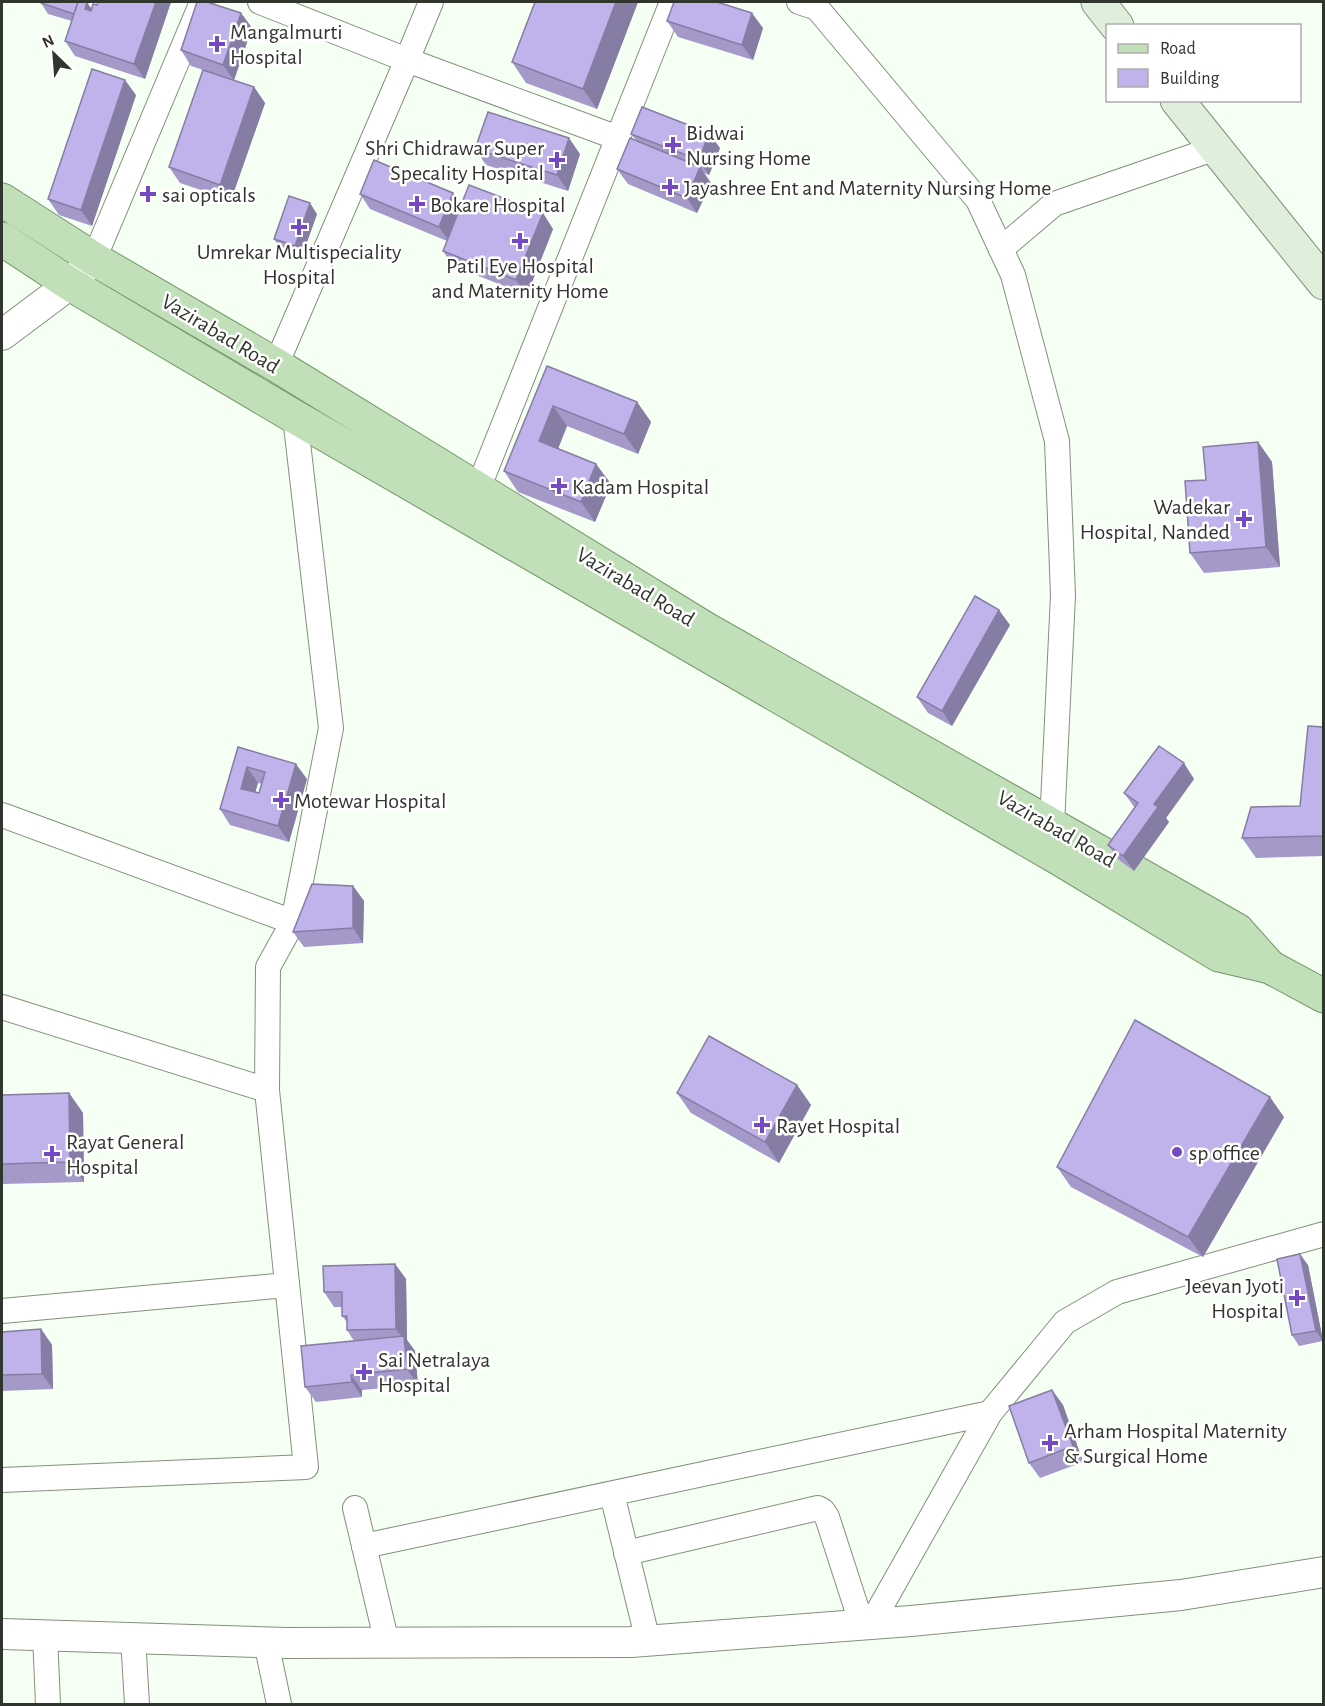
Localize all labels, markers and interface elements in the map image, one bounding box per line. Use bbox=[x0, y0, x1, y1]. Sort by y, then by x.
place label: Mangalmurti Hospital bbox=[230, 21, 343, 68]
north arrow bbox=[24, 24, 84, 84]
legend bbox=[1106, 24, 1301, 102]
text: N bbox=[40, 32, 57, 51]
marker: Mangalmurti Hospital bbox=[208, 35, 226, 53]
text: Road bbox=[1160, 40, 1196, 58]
text: Building bbox=[1160, 70, 1220, 88]
place label: Bidwai Nursing Home bbox=[686, 122, 811, 169]
marker: Bidwai Nursing Home bbox=[664, 136, 682, 154]
place label: Shri Chidrawar Super Specality Hospital bbox=[365, 137, 544, 184]
marker: Shri Chidrawar Super Specality Hospital bbox=[548, 151, 566, 169]
place label: Jayashree Ent and Maternity Nursing Home bbox=[684, 177, 1052, 199]
marker: Jayashree Ent and Maternity Nursing Home bbox=[661, 178, 679, 196]
place label: sai opticals bbox=[162, 184, 256, 206]
marker: sai opticals bbox=[139, 185, 157, 203]
place label: Bokare Hospital bbox=[430, 194, 565, 216]
marker: Bokare Hospital bbox=[408, 195, 426, 213]
marker: Umrekar Multispeciality Hospital bbox=[290, 218, 308, 236]
marker: Patil Eye Hospital and Maternity Home bbox=[511, 232, 529, 250]
place label: Umrekar Multispeciality Hospital bbox=[197, 241, 402, 288]
place label: Patil Eye Hospital and Maternity Home bbox=[431, 255, 609, 302]
street label: Vazirabad Road bbox=[158, 290, 283, 378]
place label: Kadam Hospital bbox=[572, 476, 709, 498]
marker: Kadam Hospital bbox=[550, 477, 568, 495]
place label: Wadekar Hospital, Nanded bbox=[1080, 496, 1230, 543]
marker: Wadekar Hospital, Nanded bbox=[1235, 510, 1253, 528]
street label: Vazirabad Road bbox=[573, 543, 698, 631]
street label: Vazirabad Road bbox=[993, 786, 1120, 872]
place label: Motewar Hospital bbox=[294, 790, 446, 812]
marker: Motewar Hospital bbox=[272, 791, 290, 809]
place label: Rayet Hospital bbox=[776, 1115, 900, 1137]
marker: Rayet Hospital bbox=[753, 1116, 771, 1134]
place label: Rayat General Hospital bbox=[66, 1131, 184, 1178]
place label: sp office bbox=[1189, 1142, 1260, 1164]
marker: Rayat General Hospital bbox=[43, 1145, 61, 1163]
marker: sp office bbox=[1170, 1145, 1184, 1159]
place label: Jeevan Jyoti Hospital bbox=[1185, 1275, 1284, 1322]
marker: Jeevan Jyoti Hospital bbox=[1288, 1289, 1306, 1307]
place label: Sai Netralaya Hospital bbox=[378, 1349, 490, 1396]
marker: Sai Netralaya Hospital bbox=[355, 1363, 373, 1381]
place label: Arham Hospital Maternity & Surgical Home bbox=[1064, 1420, 1288, 1467]
marker: Arham Hospital Maternity & Surgical Home bbox=[1041, 1434, 1059, 1452]

